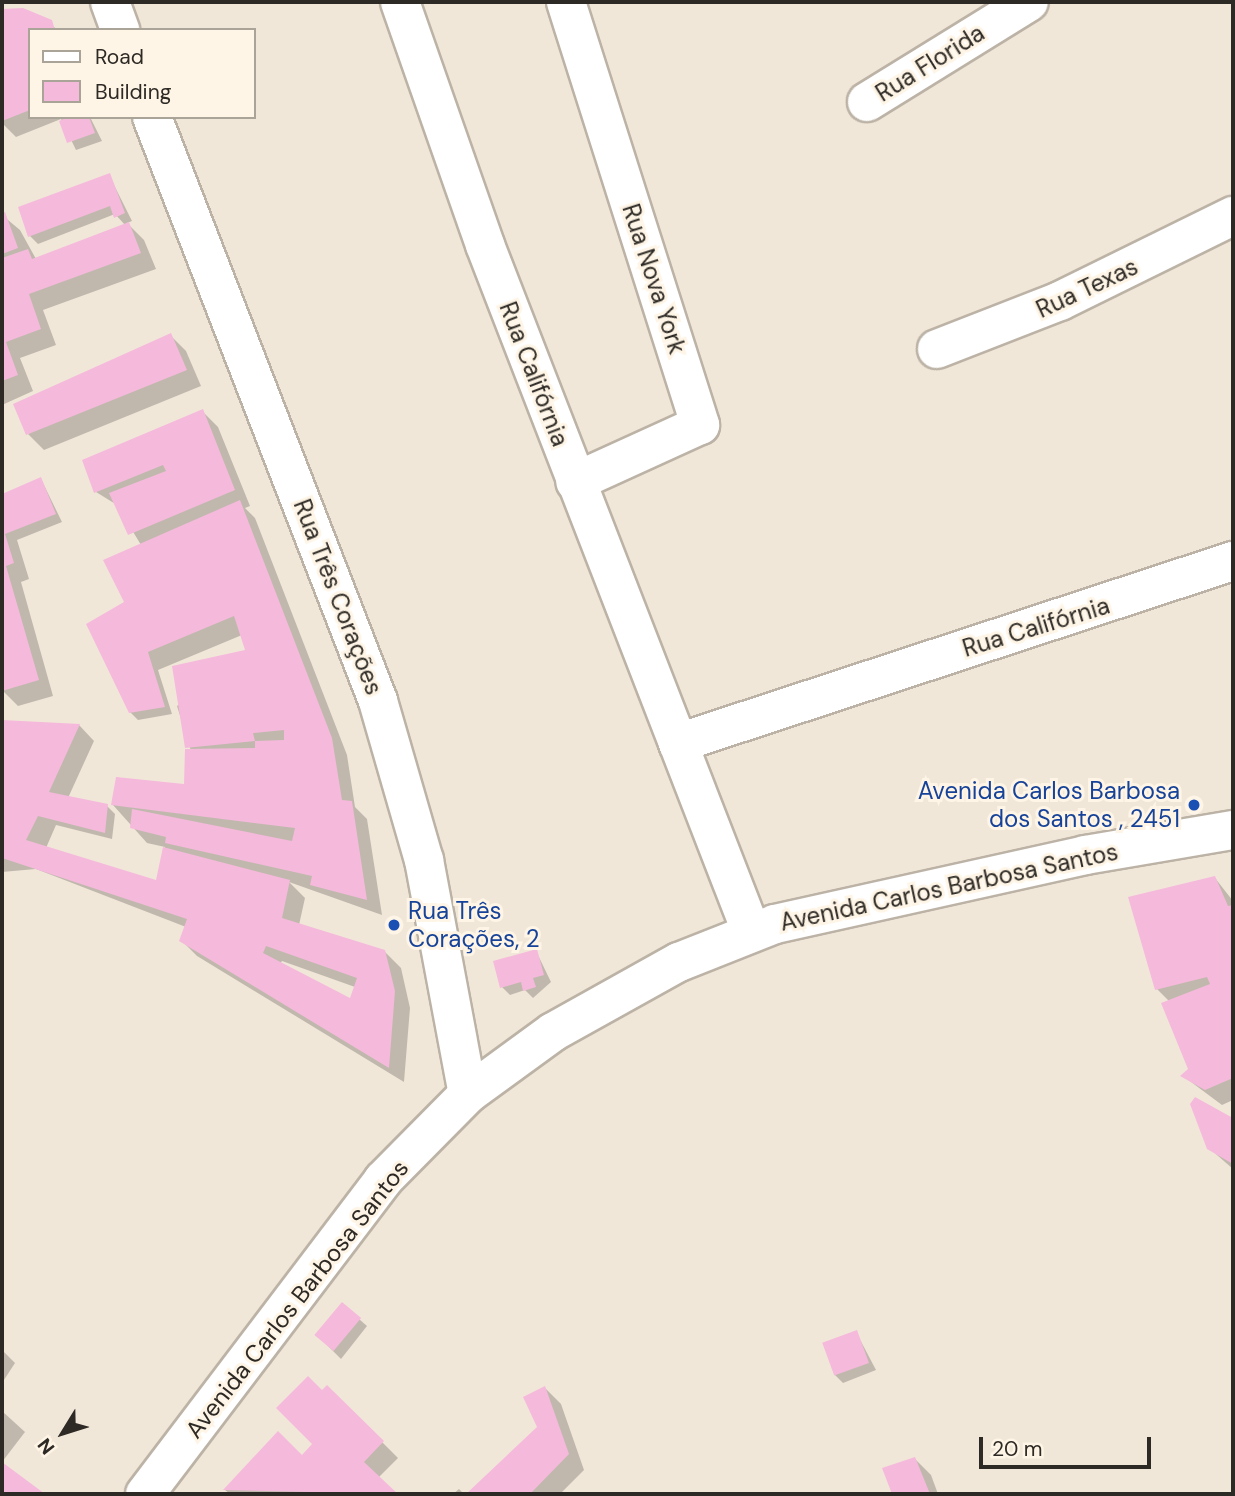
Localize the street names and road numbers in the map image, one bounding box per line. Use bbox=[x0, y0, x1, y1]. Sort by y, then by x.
street label: Rua Florida bbox=[870, 18, 990, 108]
street label: Rua Nova York bbox=[616, 200, 692, 358]
street label: Rua Texas bbox=[1032, 252, 1142, 324]
street label: Rua Califórnia bbox=[493, 298, 575, 450]
street label: Rua Três Corações bbox=[287, 495, 389, 699]
street label: Rua Califórnia bbox=[959, 591, 1113, 663]
street label: Avenida Carlos Barbosa Santos bbox=[777, 837, 1121, 937]
street label: Avenida Carlos Barbosa Santos bbox=[180, 1154, 414, 1444]

